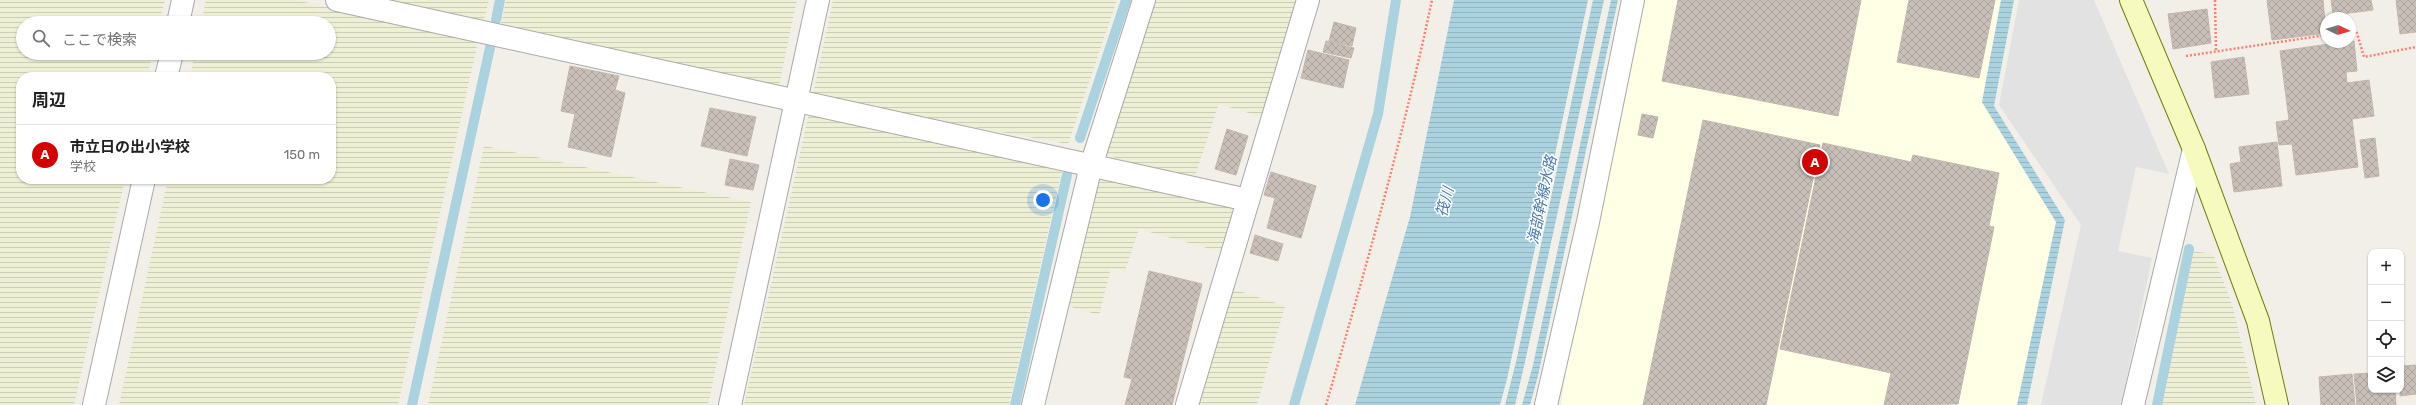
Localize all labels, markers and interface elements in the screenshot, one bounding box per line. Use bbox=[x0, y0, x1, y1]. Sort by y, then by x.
north arrow bbox=[2320, 12, 2356, 48]
search box bbox=[16, 16, 336, 60]
icon: search bbox=[30, 27, 52, 49]
text: ここで検索 bbox=[62, 31, 137, 49]
text: 周辺 bbox=[32, 90, 66, 110]
text: 市立日の出小学校 bbox=[70, 138, 190, 156]
text: A bbox=[40, 147, 50, 162]
text: 150 m bbox=[284, 147, 320, 162]
pin: A bbox=[1802, 147, 1828, 177]
water label: 海部幹線水路 bbox=[1524, 152, 1561, 246]
text: 学校 bbox=[70, 159, 96, 174]
water label: 筏川 bbox=[1432, 183, 1458, 219]
your location bbox=[1033, 190, 1053, 210]
map controls bbox=[2368, 249, 2404, 393]
button: + bbox=[2368, 249, 2404, 285]
button: − bbox=[2368, 285, 2404, 321]
button: locate bbox=[2368, 321, 2404, 357]
button: layers bbox=[2368, 357, 2404, 393]

